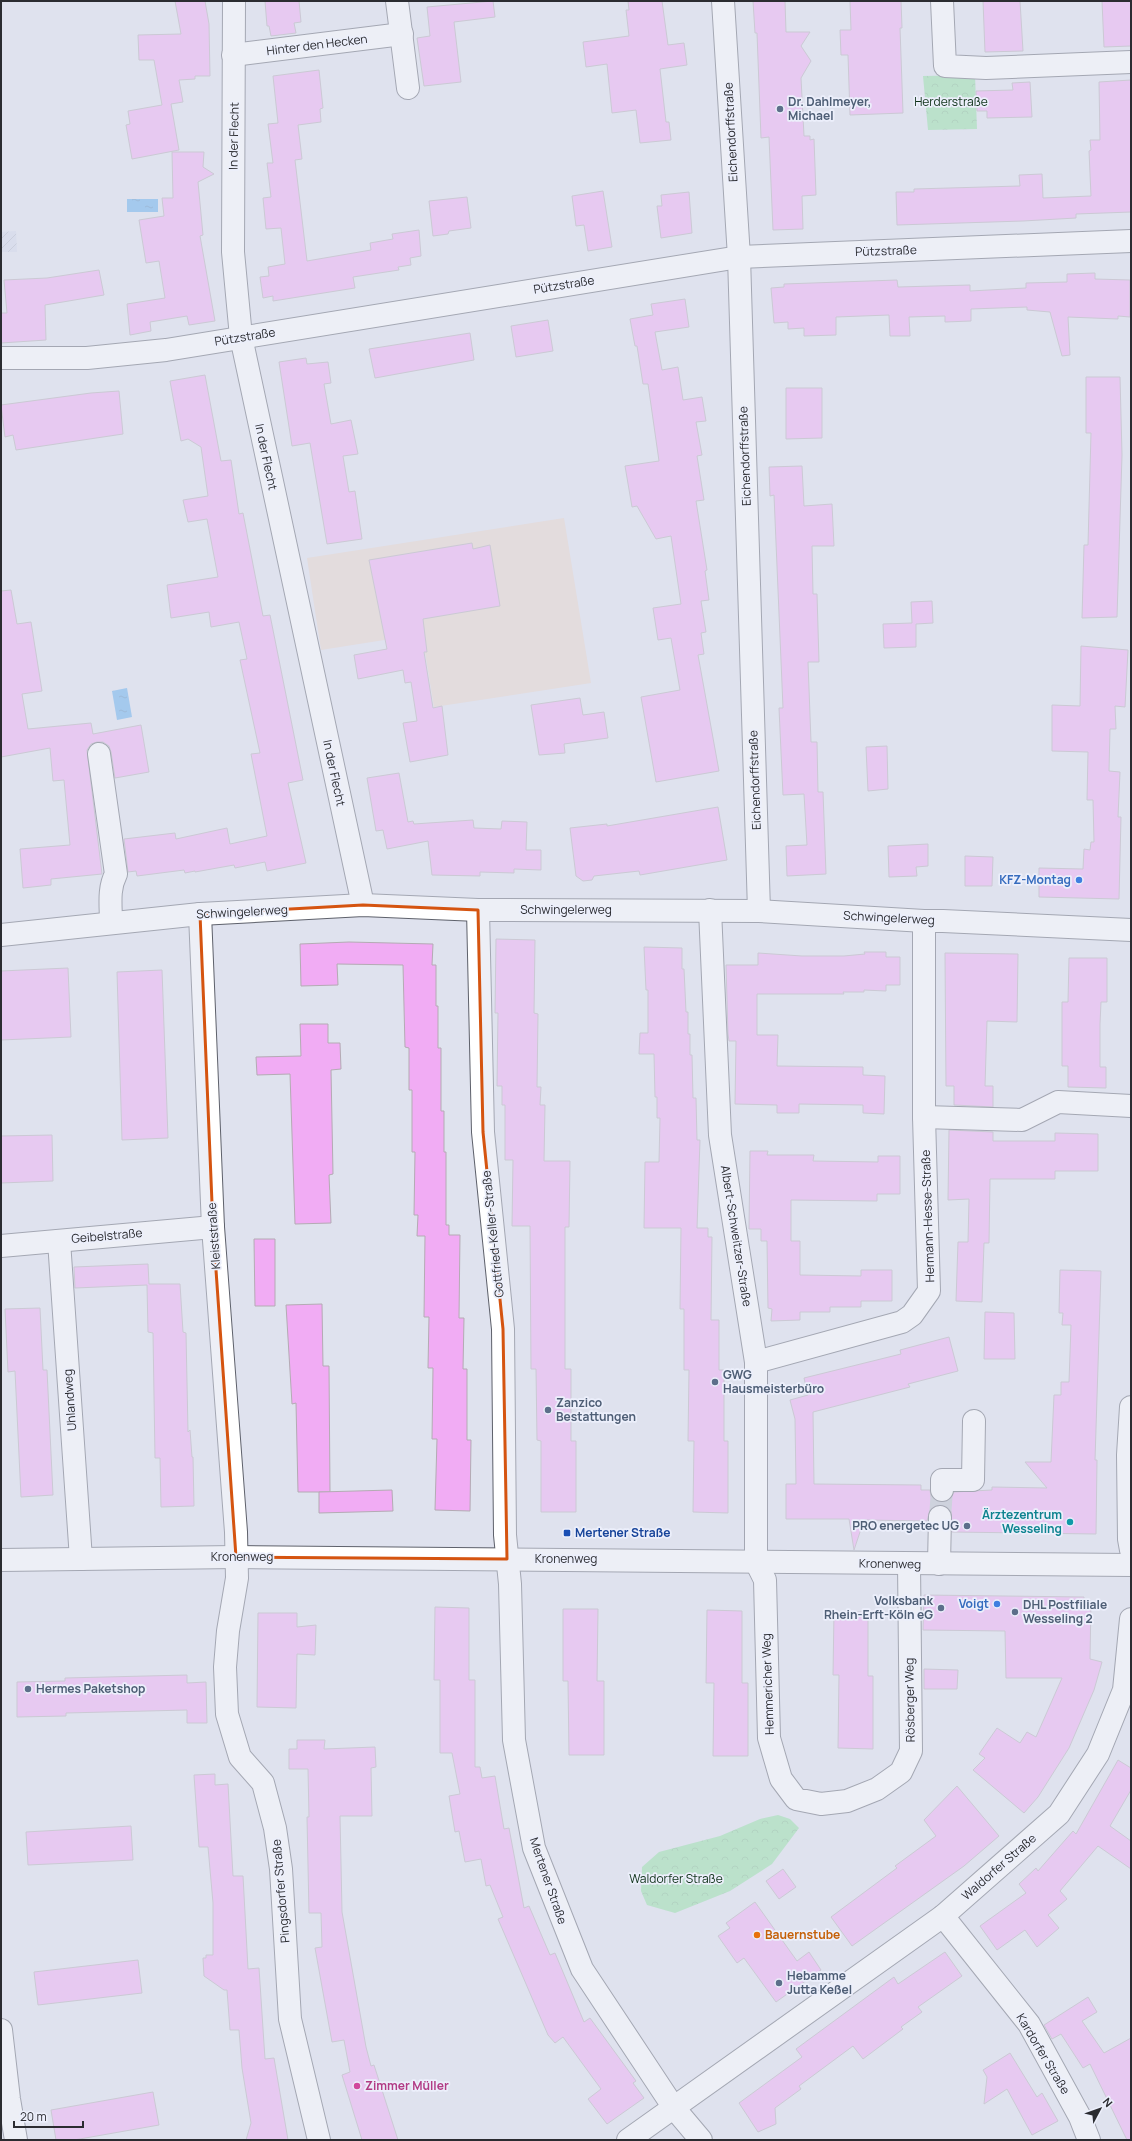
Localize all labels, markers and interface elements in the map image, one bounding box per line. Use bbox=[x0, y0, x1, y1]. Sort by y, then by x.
street label: Hinter den Hecken bbox=[265, 30, 368, 59]
street label: Eichendorffstraße bbox=[719, 82, 742, 182]
place label: Dr. Dahlmeyer, Michael bbox=[788, 93, 871, 124]
park label: Herderstraße bbox=[914, 93, 988, 110]
street label: In der Flecht bbox=[224, 102, 243, 170]
marker: Dr. Dahlmeyer, Michael bbox=[775, 104, 785, 114]
street label: Pützstraße bbox=[855, 241, 917, 260]
street label: Pützstraße bbox=[532, 271, 596, 298]
street label: Pützstraße bbox=[213, 323, 277, 350]
street label: Eichendorffstraße bbox=[734, 406, 755, 506]
street label: In der Flecht bbox=[251, 422, 282, 492]
street label: Eichendorffstraße bbox=[744, 730, 765, 830]
street label: In der Flecht bbox=[319, 738, 350, 808]
place label: KFZ-Montag bbox=[999, 871, 1071, 888]
marker: KFZ-Montag bbox=[1074, 875, 1084, 885]
street label: Schwingelerweg bbox=[196, 901, 288, 922]
street label: Schwingelerweg bbox=[520, 901, 612, 918]
street label: Schwingelerweg bbox=[843, 907, 935, 928]
street label: Hermann-Hesse-Straße bbox=[917, 1149, 938, 1283]
street label: Albert-Schweitzer-Straße bbox=[717, 1164, 756, 1308]
street label: Gottfried-Keller-Straße bbox=[477, 1170, 508, 1298]
street label: Kleiststraße bbox=[203, 1202, 224, 1270]
street label: Geibelstraße bbox=[71, 1224, 143, 1247]
place label: GWG Hausmeisterbüro bbox=[723, 1366, 824, 1397]
street label: Uhlandweg bbox=[59, 1368, 80, 1432]
marker: GWG Hausmeisterbüro bbox=[710, 1377, 720, 1387]
place label: Zanzico Bestattungen bbox=[556, 1394, 636, 1425]
marker: Zanzico Bestattungen bbox=[543, 1405, 553, 1415]
place label: Ärztezentrum Wesseling bbox=[982, 1506, 1062, 1537]
place label: PRO energetec UG bbox=[852, 1517, 959, 1534]
marker: Ärztezentrum Wesseling bbox=[1065, 1517, 1075, 1527]
marker: PRO energetec UG bbox=[962, 1521, 972, 1531]
place label: Mertener Straße bbox=[575, 1524, 670, 1541]
marker: Mertener Straße bbox=[562, 1528, 572, 1538]
street label: Kronenweg bbox=[211, 1548, 273, 1565]
street label: Kronenweg bbox=[535, 1550, 597, 1567]
street label: Kronenweg bbox=[859, 1554, 921, 1573]
place label: Volksbank Rhein-Erft-Köln eG bbox=[824, 1592, 934, 1623]
place label: Voigt bbox=[959, 1595, 989, 1612]
place label: DHL Postfiliale Wesseling 2 bbox=[1023, 1596, 1107, 1627]
marker: Voigt bbox=[992, 1599, 1002, 1609]
marker: Volksbank Rhein-Erft-Köln eG bbox=[936, 1603, 946, 1613]
marker: DHL Postfiliale Wesseling 2 bbox=[1010, 1607, 1020, 1617]
street label: Hemmericher Weg bbox=[757, 1633, 778, 1735]
street label: Rösberger Weg bbox=[900, 1658, 919, 1742]
place label: Hermes Paketshop bbox=[36, 1680, 145, 1697]
marker: Hermes Paketshop bbox=[23, 1684, 33, 1694]
street label: Waldorfer Straße bbox=[958, 1830, 1040, 1904]
street label: Mertener Straße bbox=[526, 1835, 571, 1927]
street label: Pingsdorfer Straße bbox=[268, 1838, 294, 1944]
park label: Waldorfer Straße bbox=[629, 1870, 723, 1887]
place label: Bauernstube bbox=[765, 1926, 840, 1943]
marker: Bauernstube bbox=[752, 1930, 762, 1940]
place label: Hebamme Jutta Keßel bbox=[787, 1967, 852, 1998]
marker: Hebamme Jutta Keßel bbox=[774, 1978, 784, 1988]
street label: Kardorfer Straße bbox=[1013, 2010, 1074, 2097]
place label: Zimmer Müller bbox=[365, 2077, 449, 2094]
marker: Zimmer Müller bbox=[352, 2081, 362, 2091]
north arrow bbox=[1080, 2089, 1120, 2129]
text: N bbox=[1100, 2094, 1116, 2110]
scale bar bbox=[14, 2103, 83, 2129]
text: 20 m bbox=[20, 2108, 47, 2125]

